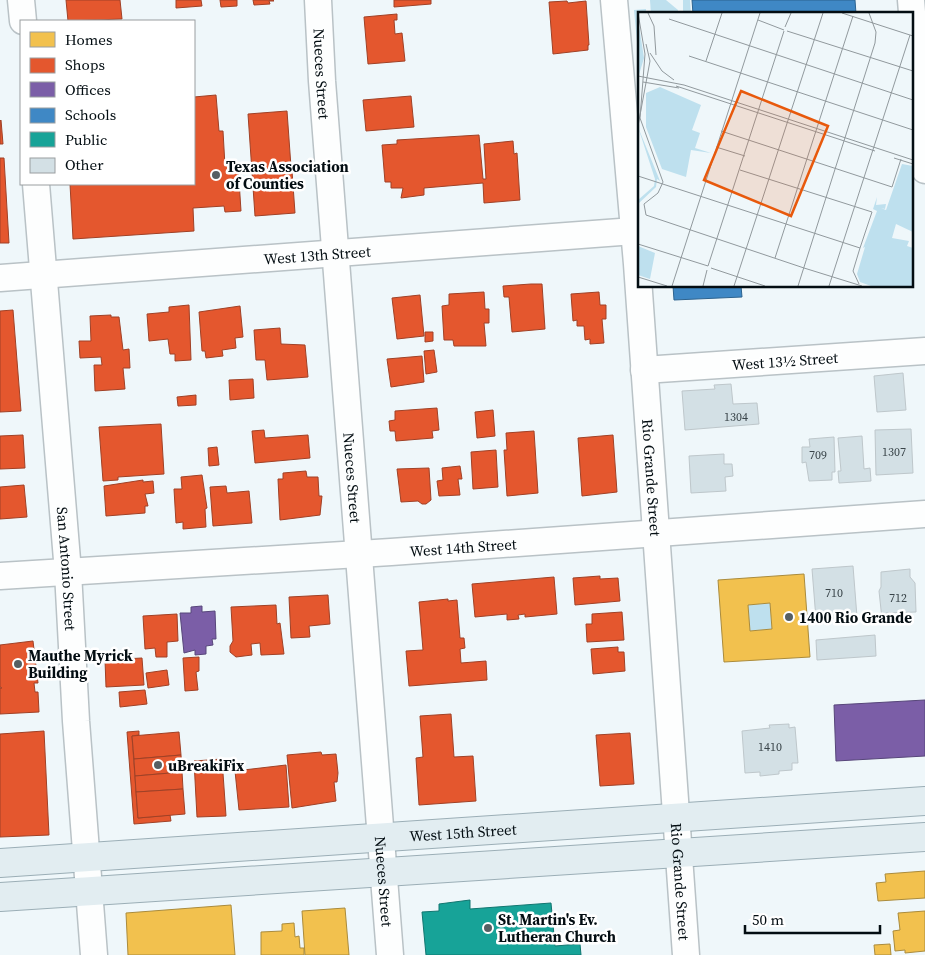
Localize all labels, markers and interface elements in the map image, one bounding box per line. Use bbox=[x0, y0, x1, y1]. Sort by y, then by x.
inset map bbox=[638, 12, 912, 288]
legend bbox=[20, 20, 195, 185]
street label: Nueces Street bbox=[309, 28, 335, 120]
text: Homes bbox=[65, 29, 112, 50]
text: Shops bbox=[65, 54, 105, 75]
text: Offices bbox=[65, 79, 111, 100]
text: Schools bbox=[65, 104, 116, 125]
text: Public bbox=[65, 129, 107, 150]
text: Other bbox=[65, 154, 104, 175]
place label: Texas Association of Counties bbox=[226, 156, 349, 194]
marker: Texas Association of Counties bbox=[210, 169, 222, 181]
street label: West 13th Street bbox=[263, 240, 371, 269]
street label: West 13½ Street bbox=[731, 347, 839, 375]
house number: 1304 bbox=[724, 409, 748, 425]
street label: Rio Grande Street bbox=[638, 418, 667, 537]
street label: Nueces Street bbox=[339, 432, 367, 524]
house number: 1307 bbox=[882, 444, 906, 460]
house number: 709 bbox=[809, 447, 827, 463]
street label: San Antonio Street bbox=[52, 506, 82, 631]
street label: West 14th Street bbox=[409, 533, 517, 561]
house number: 710 bbox=[825, 585, 843, 601]
house number: 712 bbox=[889, 590, 907, 606]
place label: 1400 Rio Grande bbox=[799, 607, 912, 628]
marker: 1400 Rio Grande bbox=[783, 611, 795, 623]
place label: Mauthe Myrick Building bbox=[28, 645, 133, 683]
marker: Mauthe Myrick Building bbox=[12, 658, 24, 670]
house number: 1410 bbox=[758, 739, 782, 755]
place label: uBreakiFix bbox=[168, 755, 245, 776]
marker: uBreakiFix bbox=[152, 759, 164, 771]
street label: West 15th Street bbox=[409, 818, 517, 846]
street label: Rio Grande Street bbox=[666, 822, 695, 941]
street label: Nueces Street bbox=[370, 835, 398, 928]
scale bar bbox=[745, 902, 880, 934]
place label: St. Martin's Ev. Lutheran Church bbox=[498, 909, 616, 947]
text: 50 m bbox=[752, 909, 784, 930]
marker: St. Martin's Ev. Lutheran Church bbox=[482, 922, 494, 934]

